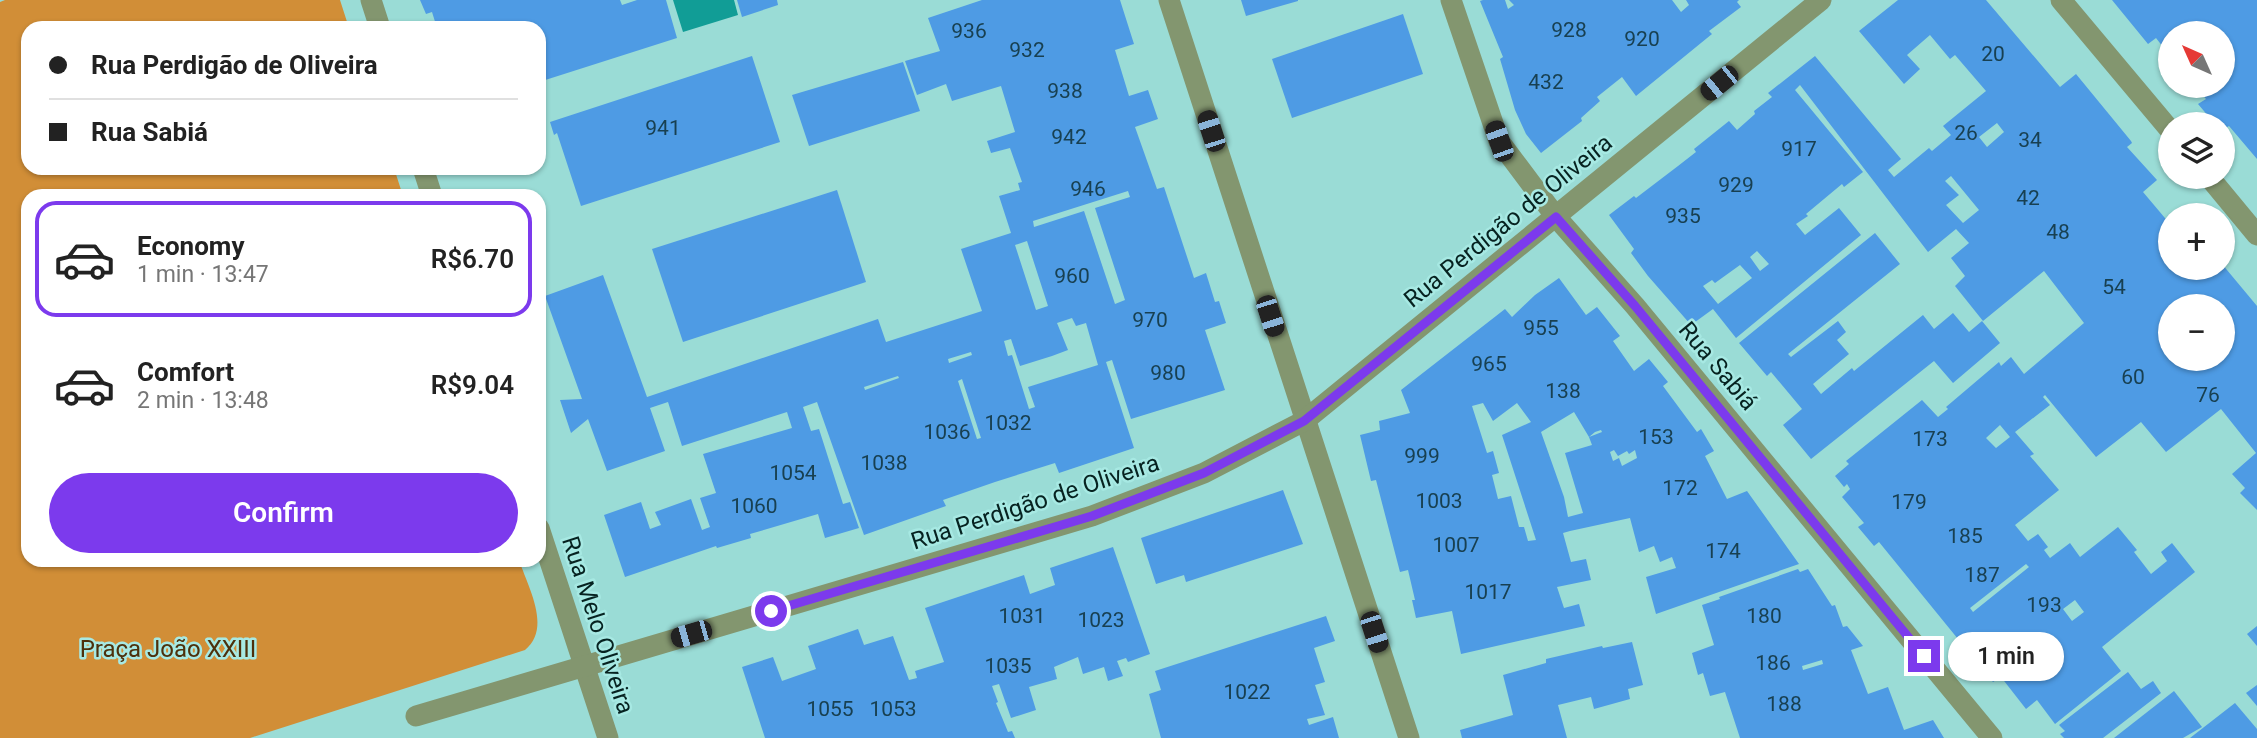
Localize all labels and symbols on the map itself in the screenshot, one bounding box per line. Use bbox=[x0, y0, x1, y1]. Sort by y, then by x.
house number: 928 bbox=[1551, 18, 1587, 42]
house number: 936 bbox=[951, 19, 987, 43]
north arrow bbox=[2158, 21, 2235, 98]
house number: 920 bbox=[1624, 27, 1660, 51]
house number: 932 bbox=[1009, 38, 1045, 62]
house number: 20 bbox=[1981, 42, 2005, 66]
car bbox=[1697, 62, 1742, 104]
house number: 432 bbox=[1528, 70, 1564, 94]
house number: 938 bbox=[1047, 79, 1083, 103]
car bbox=[1195, 108, 1228, 154]
house number: 941 bbox=[645, 116, 681, 140]
car bbox=[1483, 118, 1516, 164]
house number: 26 bbox=[1954, 121, 1978, 145]
house number: 942 bbox=[1051, 125, 1087, 149]
house number: 34 bbox=[2018, 128, 2042, 152]
street label: Rua Perdigão de Oliveira bbox=[1398, 129, 1618, 313]
house number: 917 bbox=[1781, 137, 1817, 161]
house number: 929 bbox=[1718, 173, 1754, 197]
house number: 946 bbox=[1070, 177, 1106, 201]
house number: 42 bbox=[2016, 186, 2040, 210]
house number: 935 bbox=[1665, 204, 1701, 228]
house number: 48 bbox=[2046, 220, 2070, 244]
house number: 960 bbox=[1054, 264, 1090, 288]
house number: 54 bbox=[2102, 275, 2126, 299]
car bbox=[1254, 293, 1287, 339]
house number: 970 bbox=[1132, 308, 1168, 332]
house number: 955 bbox=[1523, 316, 1559, 340]
street label: Rua Sabiá bbox=[1673, 316, 1763, 416]
house number: 965 bbox=[1471, 352, 1507, 376]
house number: 980 bbox=[1150, 361, 1186, 385]
house number: 60 bbox=[2121, 365, 2145, 389]
house number: 138 bbox=[1545, 379, 1581, 403]
house number: 76 bbox=[2196, 383, 2220, 407]
house number: 1032 bbox=[984, 411, 1032, 435]
house number: 1036 bbox=[923, 420, 971, 444]
house number: 153 bbox=[1638, 425, 1674, 449]
house number: 173 bbox=[1912, 427, 1948, 451]
house number: 999 bbox=[1404, 444, 1440, 468]
street label: Rua Perdigão de Oliveira bbox=[907, 449, 1163, 555]
house number: 1038 bbox=[860, 451, 908, 475]
house number: 1054 bbox=[769, 461, 817, 485]
house number: 172 bbox=[1662, 476, 1698, 500]
house number: 1003 bbox=[1415, 489, 1463, 513]
house number: 179 bbox=[1891, 490, 1927, 514]
house number: 1060 bbox=[730, 494, 778, 518]
house number: 185 bbox=[1947, 524, 1983, 548]
street label: Rua Melo Oliveira bbox=[556, 533, 640, 717]
house number: 1007 bbox=[1432, 533, 1480, 557]
house number: 174 bbox=[1705, 539, 1741, 563]
house number: 187 bbox=[1964, 563, 2000, 587]
house number: 1017 bbox=[1464, 580, 1512, 604]
house number: 193 bbox=[2026, 593, 2062, 617]
route start bbox=[755, 595, 787, 627]
house number: 1031 bbox=[998, 604, 1046, 628]
house number: 180 bbox=[1746, 604, 1782, 628]
house number: 1023 bbox=[1077, 608, 1125, 632]
car bbox=[1358, 609, 1391, 655]
car bbox=[668, 618, 715, 650]
callout: 1 min bbox=[1948, 632, 2064, 680]
park label: Praça João XXIII bbox=[80, 635, 256, 663]
route end bbox=[1908, 640, 1940, 672]
house number: 186 bbox=[1755, 651, 1791, 675]
house number: 1035 bbox=[984, 654, 1032, 678]
house number: 1022 bbox=[1223, 680, 1271, 704]
house number: 188 bbox=[1766, 692, 1802, 716]
house number: 1055 bbox=[806, 697, 854, 721]
house number: 1053 bbox=[869, 697, 917, 721]

